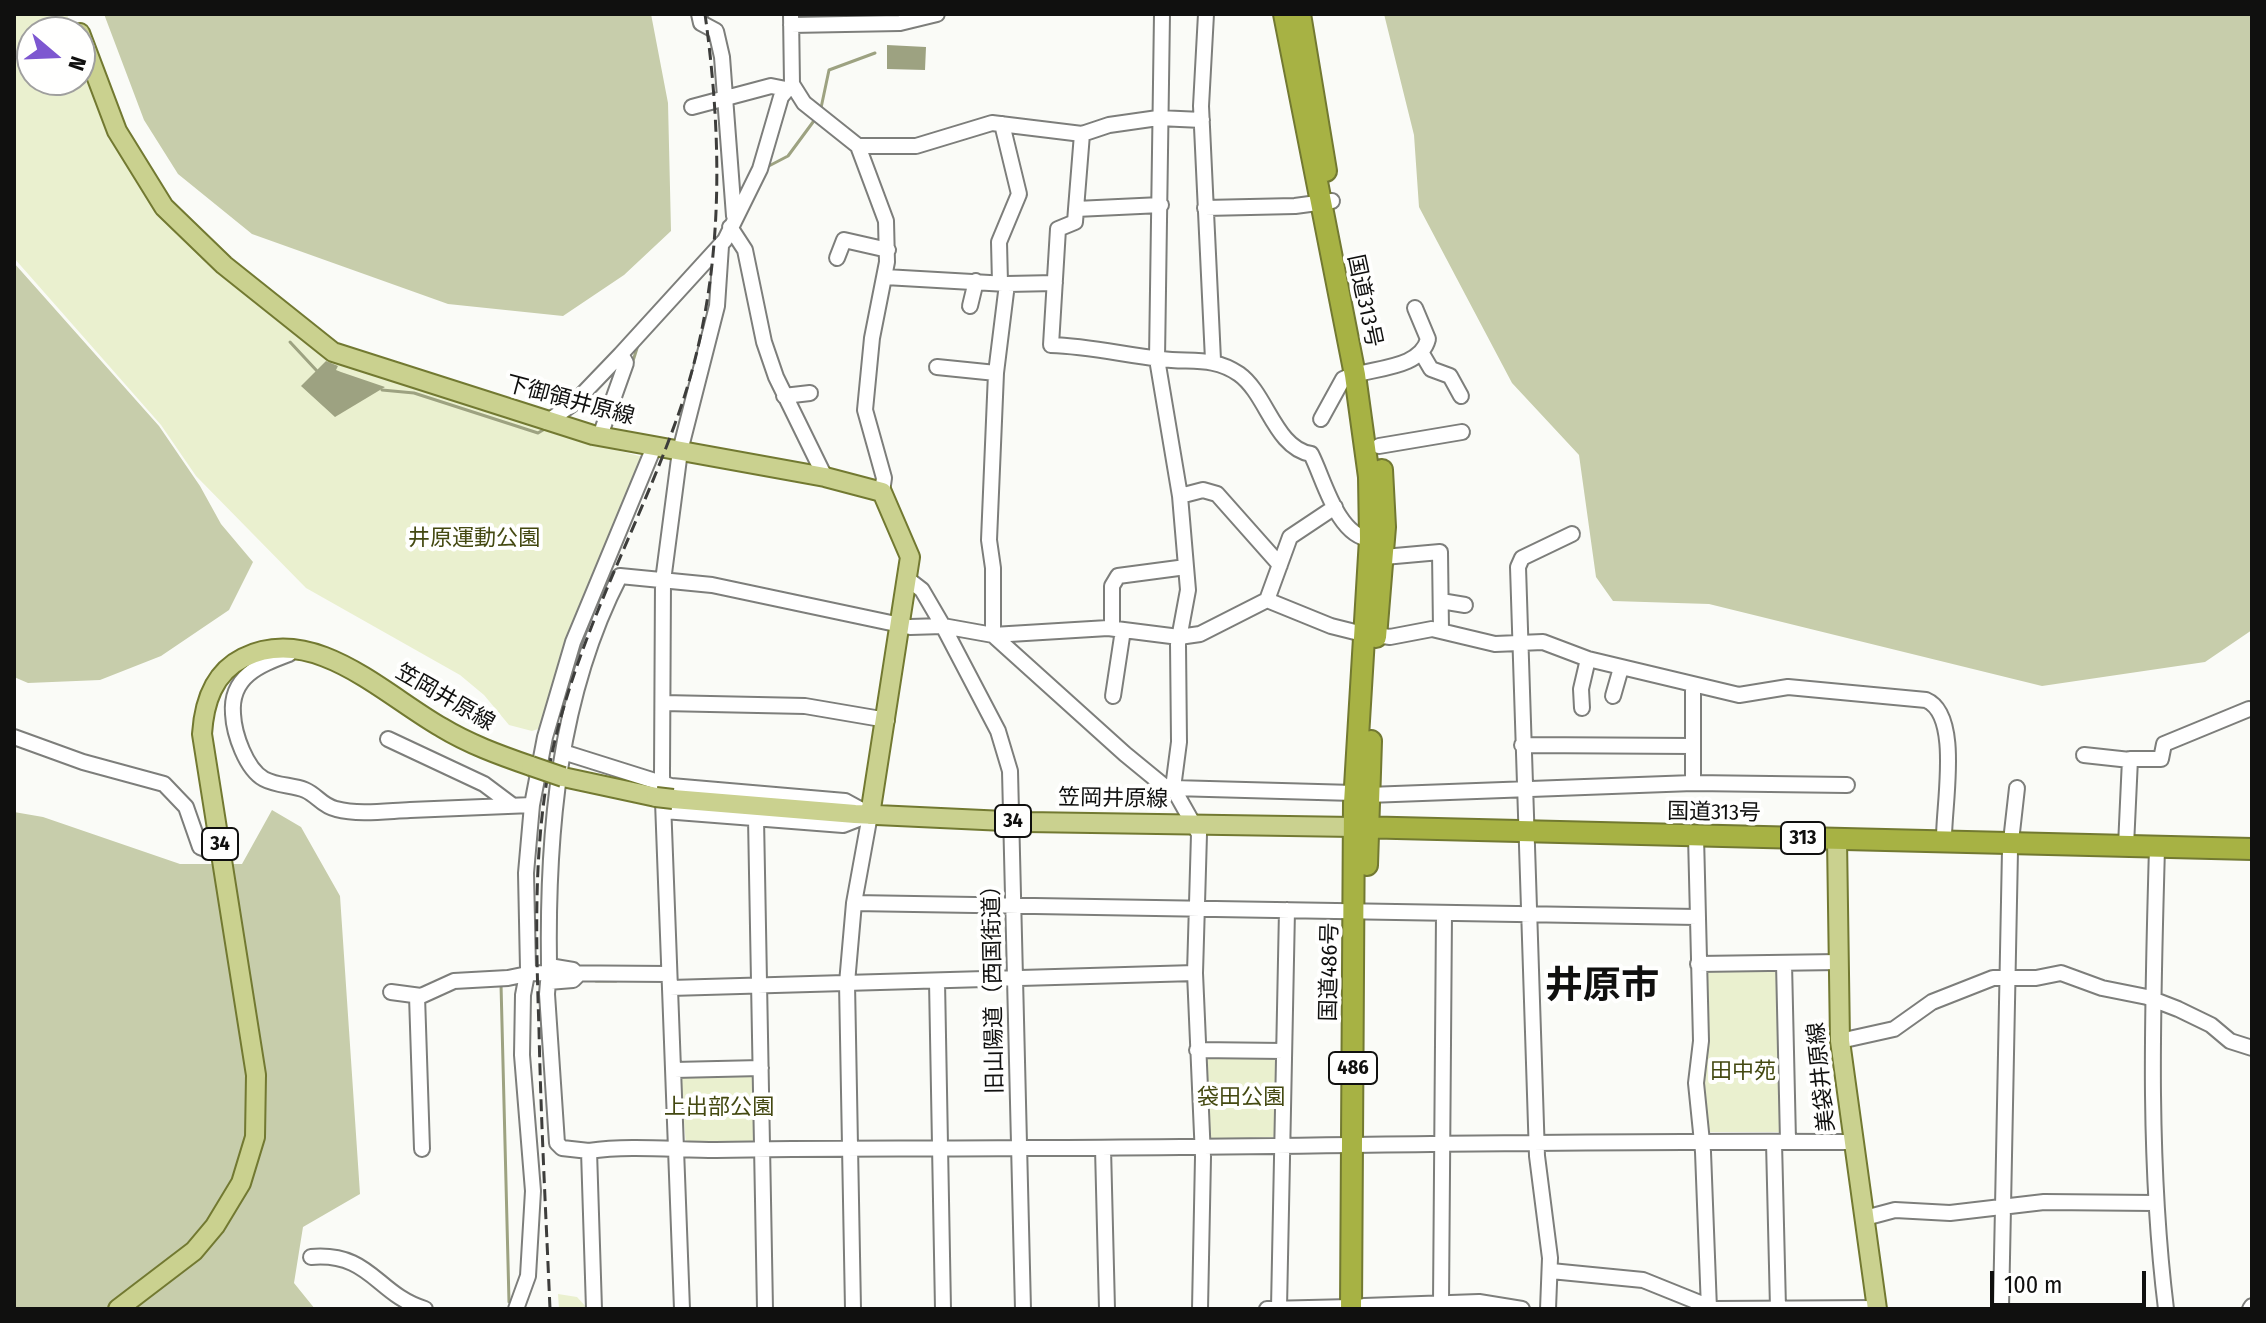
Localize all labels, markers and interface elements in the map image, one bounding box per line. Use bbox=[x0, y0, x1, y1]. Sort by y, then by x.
north arrow bbox=[16, 16, 96, 96]
text: N bbox=[62, 53, 92, 74]
street label: 国道313号 bbox=[1341, 252, 1387, 350]
street label: 下御領井原線 bbox=[503, 371, 637, 431]
park label: 井原運動公園 bbox=[408, 526, 540, 552]
street label: 笠岡井原線 bbox=[391, 659, 499, 737]
street label: 笠岡井原線 bbox=[1058, 785, 1168, 813]
street label: 国道313号 bbox=[1667, 799, 1761, 827]
road number: 34 bbox=[995, 805, 1031, 837]
road number: 313 bbox=[1781, 822, 1825, 854]
road number: 34 bbox=[202, 828, 238, 860]
street label: 旧山陽道（西国街道） bbox=[979, 874, 1009, 1094]
street label: 国道486号 bbox=[1316, 922, 1344, 1022]
district label: 井原市 bbox=[1545, 964, 1659, 1010]
street label: 美袋井原線 bbox=[1803, 1021, 1841, 1133]
road number: 486 bbox=[1329, 1052, 1377, 1084]
park label: 田中苑 bbox=[1710, 1059, 1776, 1085]
park label: 袋田公園 bbox=[1197, 1085, 1285, 1111]
park label: 上出部公園 bbox=[664, 1095, 774, 1121]
scale bar bbox=[1994, 1255, 2150, 1305]
text: 100 m bbox=[2004, 1271, 2062, 1299]

